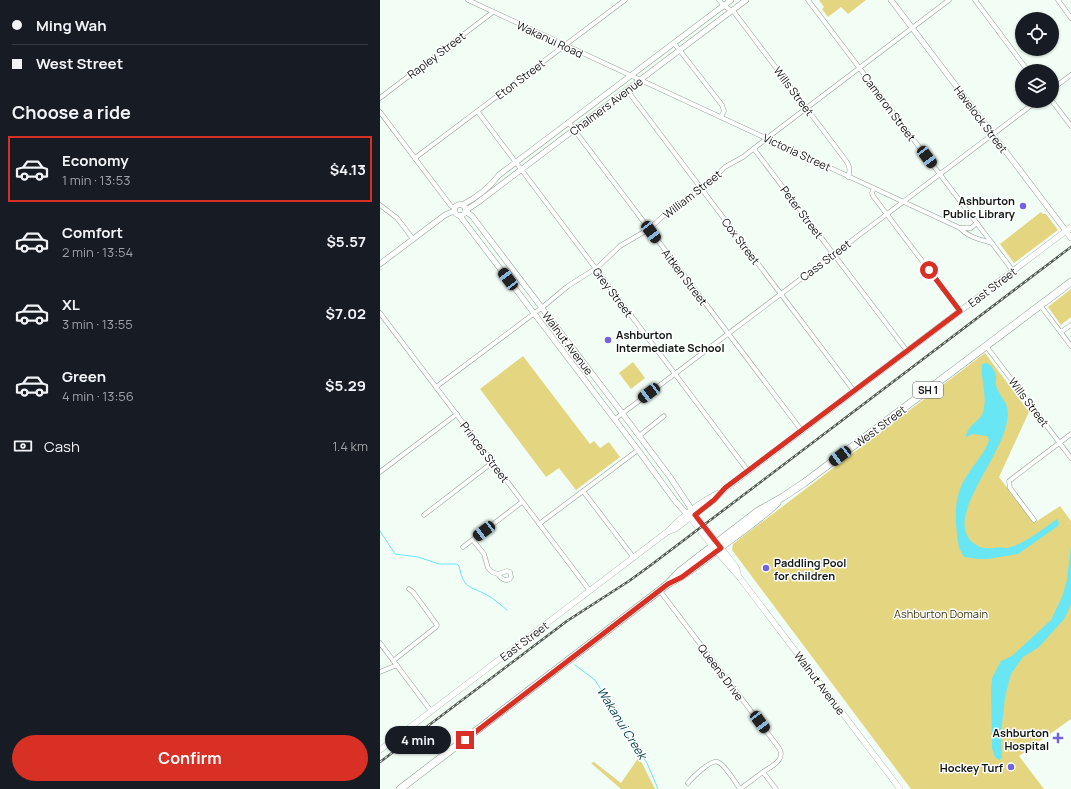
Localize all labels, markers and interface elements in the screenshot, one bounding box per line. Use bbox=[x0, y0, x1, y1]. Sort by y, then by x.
map controls bbox=[1015, 12, 1059, 108]
button: locate bbox=[1015, 12, 1059, 56]
text: Ming Wah bbox=[36, 15, 107, 36]
street label: Wakanui Road bbox=[514, 17, 586, 61]
street label: Rapley Street bbox=[404, 28, 468, 82]
text: West Street bbox=[36, 53, 123, 74]
street label: Eton Street bbox=[492, 56, 548, 102]
street label: Wills Street bbox=[771, 63, 817, 119]
button: layers bbox=[1015, 64, 1059, 108]
street label: Cameron Street bbox=[859, 70, 919, 144]
street label: Chalmers Avenue bbox=[566, 73, 646, 139]
street label: Havelock Street bbox=[951, 82, 1011, 156]
text: Choose a ride bbox=[12, 100, 131, 124]
street label: Victoria Street bbox=[761, 130, 833, 174]
car bbox=[915, 144, 939, 170]
text: Economy bbox=[62, 150, 129, 171]
icon: car bbox=[14, 151, 50, 187]
text: $4.13 bbox=[330, 159, 366, 180]
street label: William Street bbox=[660, 166, 724, 222]
text: 1 min · 13:53 bbox=[62, 171, 130, 189]
street label: Peter Street bbox=[777, 183, 827, 241]
place label: Ashburton Public Library bbox=[943, 193, 1016, 221]
marker: Ashburton Public Library bbox=[1018, 201, 1028, 211]
street label: Cox Street bbox=[719, 215, 763, 267]
car bbox=[639, 219, 663, 245]
text: Comfort bbox=[62, 222, 123, 243]
icon: car bbox=[14, 223, 50, 259]
text: $5.57 bbox=[326, 231, 366, 252]
street label: Cass Street bbox=[797, 236, 853, 284]
text: 2 min · 13:54 bbox=[62, 243, 133, 261]
street label: Aitken Street bbox=[659, 246, 711, 308]
route start bbox=[920, 261, 938, 279]
street label: Grey Street bbox=[589, 264, 637, 320]
street label: East Street bbox=[965, 264, 1019, 310]
car bbox=[496, 266, 520, 292]
text: XL bbox=[62, 294, 80, 315]
icon: car bbox=[14, 295, 50, 331]
text: $7.02 bbox=[325, 303, 366, 324]
street label: Walnut Avenue bbox=[539, 308, 597, 378]
text: 3 min · 13:55 bbox=[62, 315, 133, 333]
place label: Ashburton Intermediate School bbox=[616, 327, 724, 355]
marker: Ashburton Intermediate School bbox=[603, 335, 613, 345]
text: Green bbox=[62, 366, 106, 387]
icon: car bbox=[14, 367, 50, 403]
street label: Wills Street bbox=[1006, 374, 1052, 430]
text: $5.29 bbox=[325, 375, 366, 396]
car bbox=[636, 381, 662, 405]
road number: SH 1 bbox=[913, 382, 943, 398]
text: 4 min · 13:56 bbox=[62, 387, 134, 405]
street label: West Street bbox=[851, 402, 909, 450]
street label: Princes Street bbox=[457, 419, 513, 485]
icon: cash bbox=[12, 435, 34, 457]
text: Cash bbox=[44, 436, 80, 457]
text: 1.4 km bbox=[332, 437, 368, 455]
car bbox=[827, 444, 853, 468]
car bbox=[471, 519, 497, 543]
place label: Paddling Pool for children bbox=[774, 555, 846, 583]
marker: Paddling Pool for children bbox=[761, 563, 771, 573]
park label: Ashburton Domain bbox=[894, 606, 988, 621]
street label: East Street bbox=[497, 618, 551, 664]
street label: Queens Drive bbox=[695, 641, 748, 704]
street label: Walnut Avenue bbox=[791, 648, 849, 718]
water label: Wakanui Creek bbox=[593, 684, 652, 764]
car bbox=[748, 709, 772, 735]
place label: Ashburton Hospital bbox=[993, 725, 1049, 753]
callout: 4 min bbox=[385, 726, 451, 754]
text: 4 min bbox=[401, 731, 435, 749]
route end bbox=[456, 731, 474, 749]
marker: Ashburton Hospital bbox=[1052, 732, 1064, 744]
button: Confirm bbox=[12, 735, 368, 781]
place label: Hockey Turf bbox=[940, 760, 1004, 775]
marker: Hockey Turf bbox=[1006, 762, 1016, 772]

